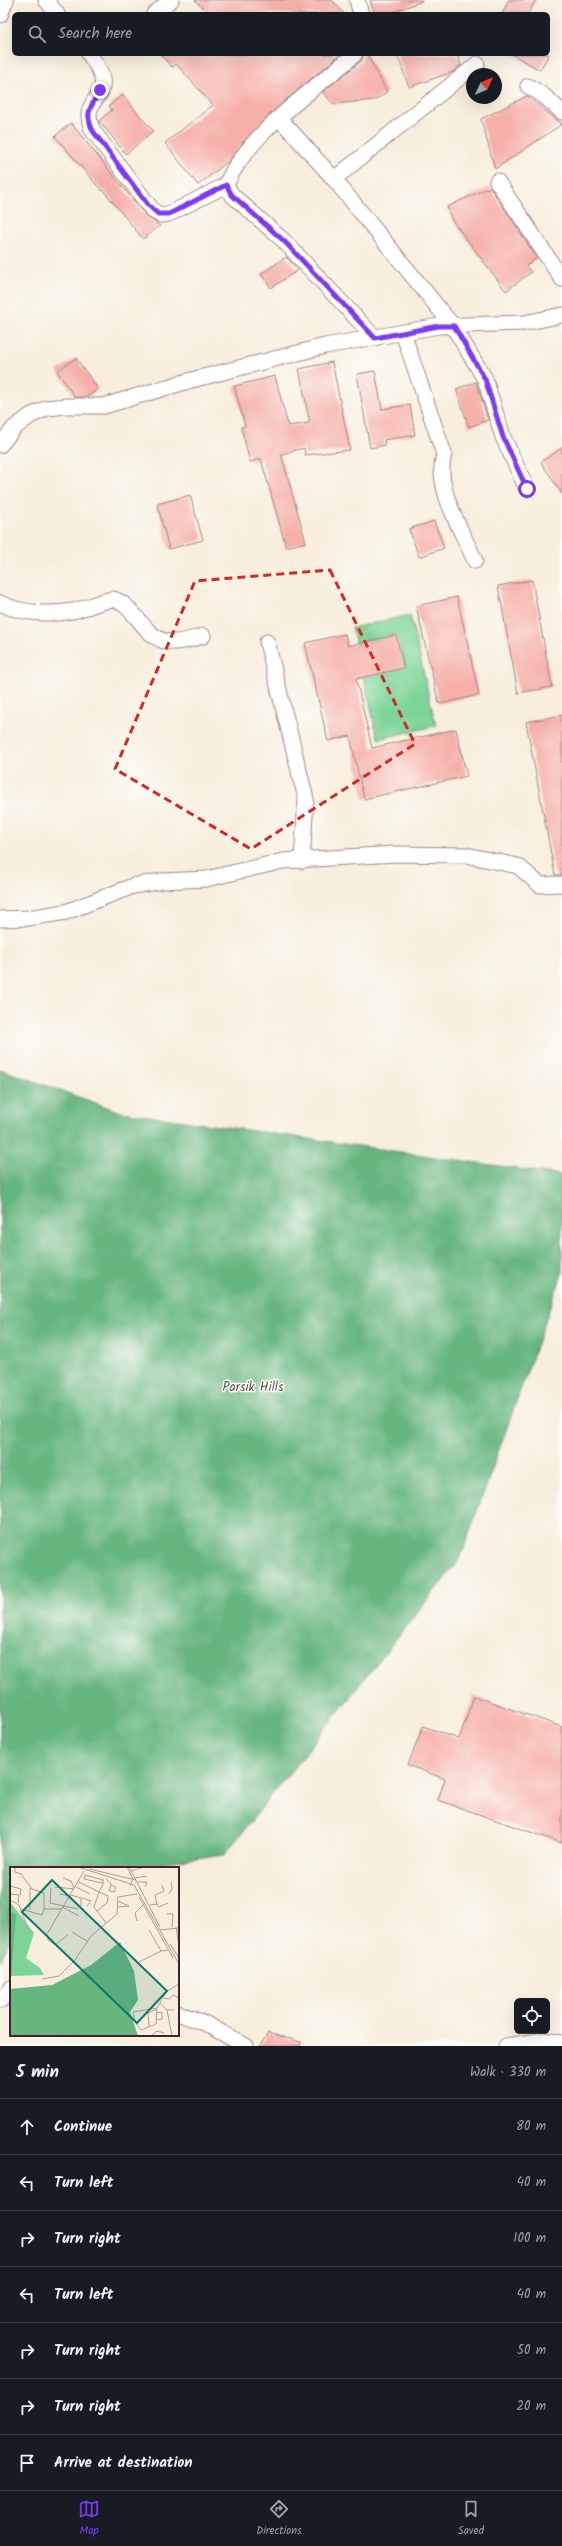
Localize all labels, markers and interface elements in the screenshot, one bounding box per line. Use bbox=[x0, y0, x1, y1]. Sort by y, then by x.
search box bbox=[12, 12, 550, 56]
text: Search here bbox=[58, 22, 132, 46]
icon: search bbox=[26, 23, 48, 45]
north arrow bbox=[466, 68, 502, 104]
route end bbox=[91, 81, 109, 99]
route start bbox=[518, 480, 536, 498]
park label: Parsik Hills bbox=[222, 1377, 284, 1398]
inset map bbox=[10, 1867, 179, 2036]
map controls bbox=[514, 1998, 550, 2034]
button: locate bbox=[514, 1998, 550, 2034]
text: 5 min bbox=[16, 2059, 59, 2086]
text: Walk · 330 m bbox=[470, 2062, 546, 2083]
text: Continue bbox=[54, 2115, 112, 2139]
icon: ahead bbox=[16, 2116, 38, 2138]
text: 80 m bbox=[516, 2116, 546, 2137]
text: Turn left bbox=[54, 2171, 114, 2195]
icon: left bbox=[16, 2172, 38, 2194]
text: 40 m bbox=[517, 2172, 546, 2193]
text: Turn right bbox=[54, 2227, 121, 2251]
icon: right bbox=[16, 2228, 38, 2250]
text: 100 m bbox=[513, 2228, 546, 2249]
text: Turn left bbox=[54, 2283, 114, 2307]
icon: left bbox=[16, 2284, 38, 2306]
text: 40 m bbox=[517, 2284, 546, 2305]
text: Turn right bbox=[54, 2339, 121, 2363]
icon: right bbox=[16, 2340, 38, 2362]
text: 50 m bbox=[517, 2340, 546, 2361]
text: Turn right bbox=[54, 2395, 121, 2419]
icon: right bbox=[16, 2396, 38, 2418]
text: 20 m bbox=[516, 2396, 546, 2417]
text: Arrive at destination bbox=[54, 2451, 193, 2475]
icon: arrive bbox=[16, 2452, 38, 2474]
tab: Map bbox=[78, 2498, 100, 2540]
tab: Directions bbox=[256, 2498, 302, 2540]
tab: Saved bbox=[458, 2498, 484, 2540]

